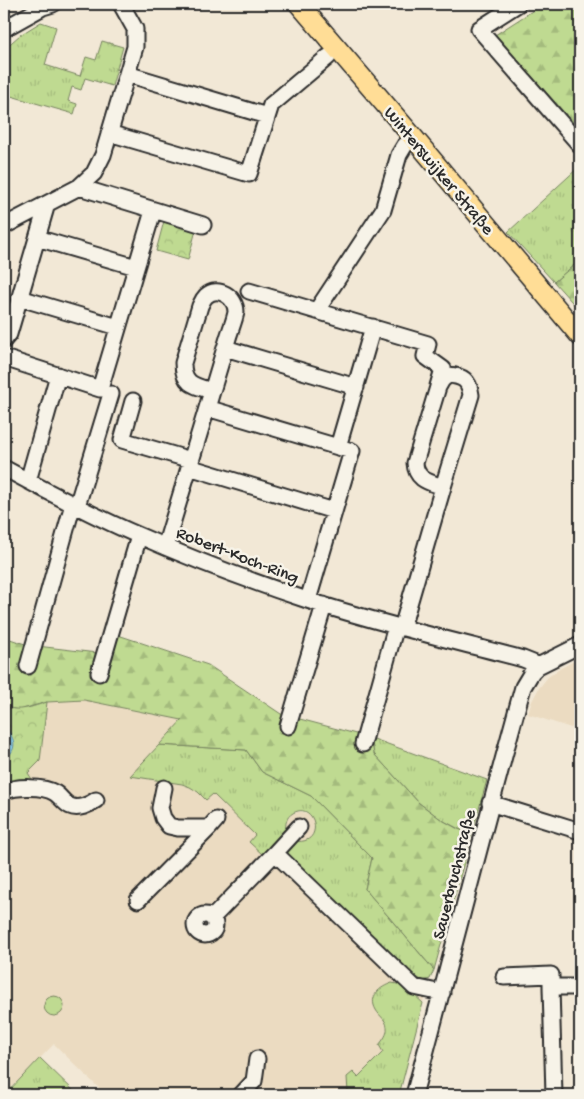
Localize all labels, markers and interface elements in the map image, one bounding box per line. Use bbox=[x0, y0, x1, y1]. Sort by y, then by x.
street label: Winterswijker Straße bbox=[378, 103, 498, 240]
street label: Robert-Koch-Ring bbox=[173, 523, 301, 589]
street label: Sauerbruchstraße bbox=[429, 807, 482, 942]

